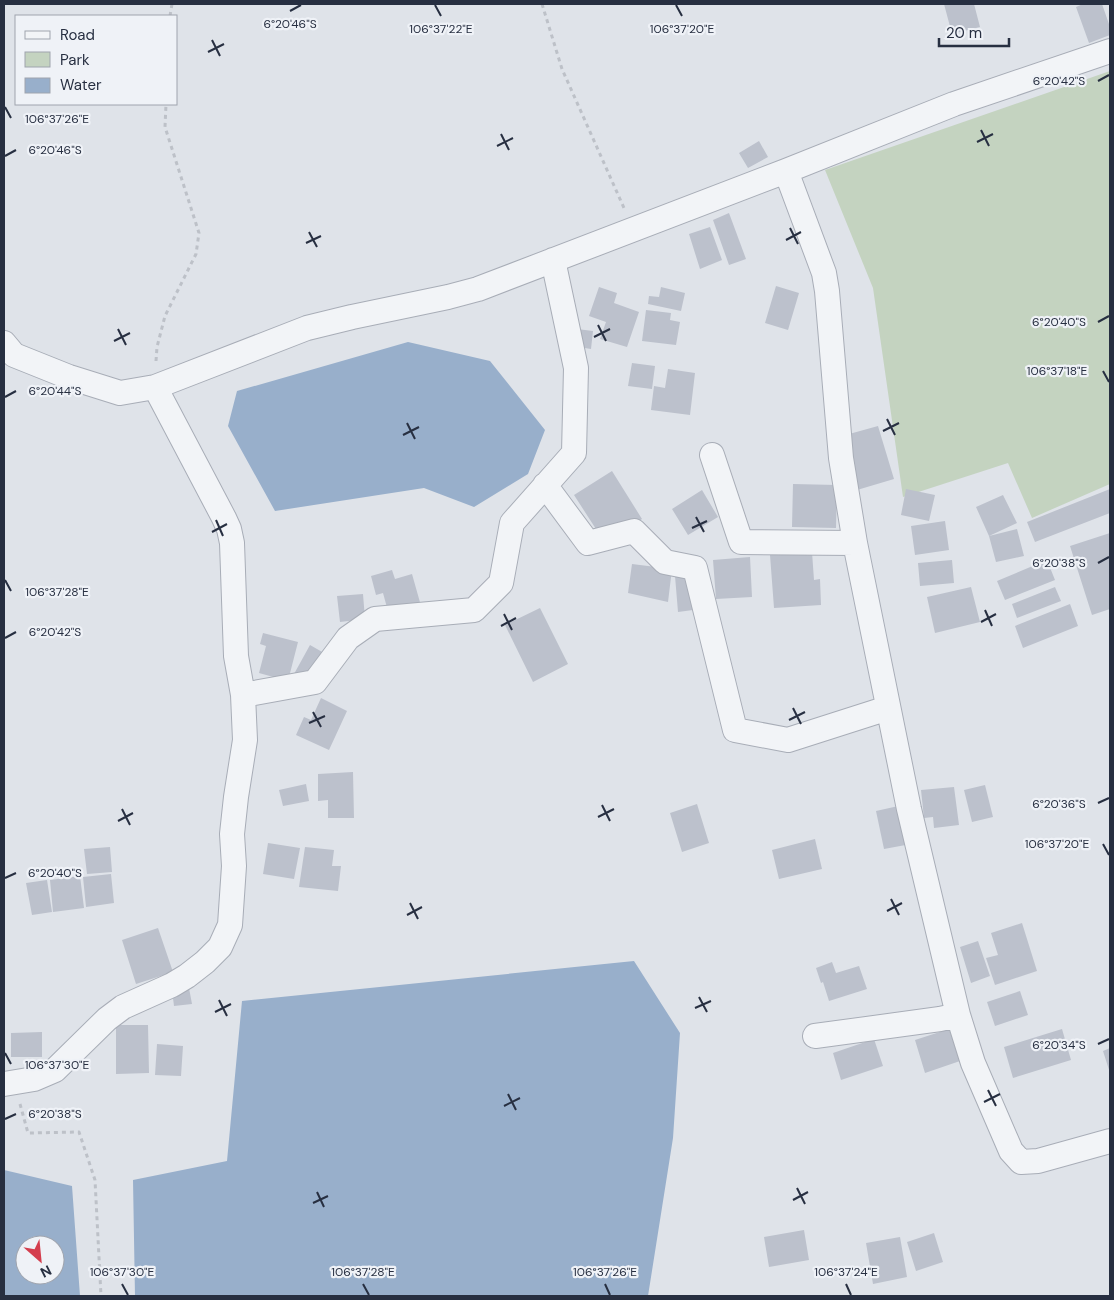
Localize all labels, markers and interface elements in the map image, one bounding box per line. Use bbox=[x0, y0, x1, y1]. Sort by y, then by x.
legend bbox=[15, 15, 178, 105]
scale bar bbox=[939, 15, 1009, 47]
text: 6°20'46"S bbox=[263, 16, 317, 32]
text: 106°37'22"E bbox=[409, 21, 473, 37]
text: 106°37'20"E bbox=[650, 21, 714, 37]
text: 20 m bbox=[946, 23, 982, 43]
text: Road bbox=[60, 25, 95, 45]
text: Park bbox=[60, 50, 90, 70]
text: 6°20'42"S bbox=[1033, 73, 1085, 89]
text: Water bbox=[60, 75, 102, 95]
text: 106°37'26"E bbox=[25, 111, 89, 127]
text: 6°20'46"S bbox=[28, 142, 82, 158]
text: 6°20'40"S bbox=[1032, 314, 1086, 330]
text: 106°37'18"E bbox=[1027, 363, 1087, 379]
text: 6°20'44"S bbox=[29, 383, 82, 399]
text: 6°20'38"S bbox=[1032, 555, 1086, 571]
text: 106°37'28"E bbox=[25, 584, 89, 600]
text: 6°20'42"S bbox=[29, 624, 81, 640]
text: 6°20'36"S bbox=[1032, 796, 1086, 812]
text: 106°37'20"E bbox=[1025, 836, 1089, 852]
text: 6°20'40"S bbox=[28, 865, 82, 881]
text: 6°20'34"S bbox=[1032, 1037, 1086, 1053]
text: 106°37'30"E bbox=[25, 1057, 90, 1073]
text: 6°20'38"S bbox=[28, 1106, 82, 1122]
north arrow bbox=[15, 1235, 65, 1285]
text: N bbox=[37, 1261, 55, 1282]
text: 106°37'30"E bbox=[90, 1264, 155, 1280]
text: 106°37'28"E bbox=[331, 1264, 395, 1280]
text: 106°37'26"E bbox=[573, 1264, 637, 1280]
text: 106°37'24"E bbox=[814, 1264, 878, 1280]

